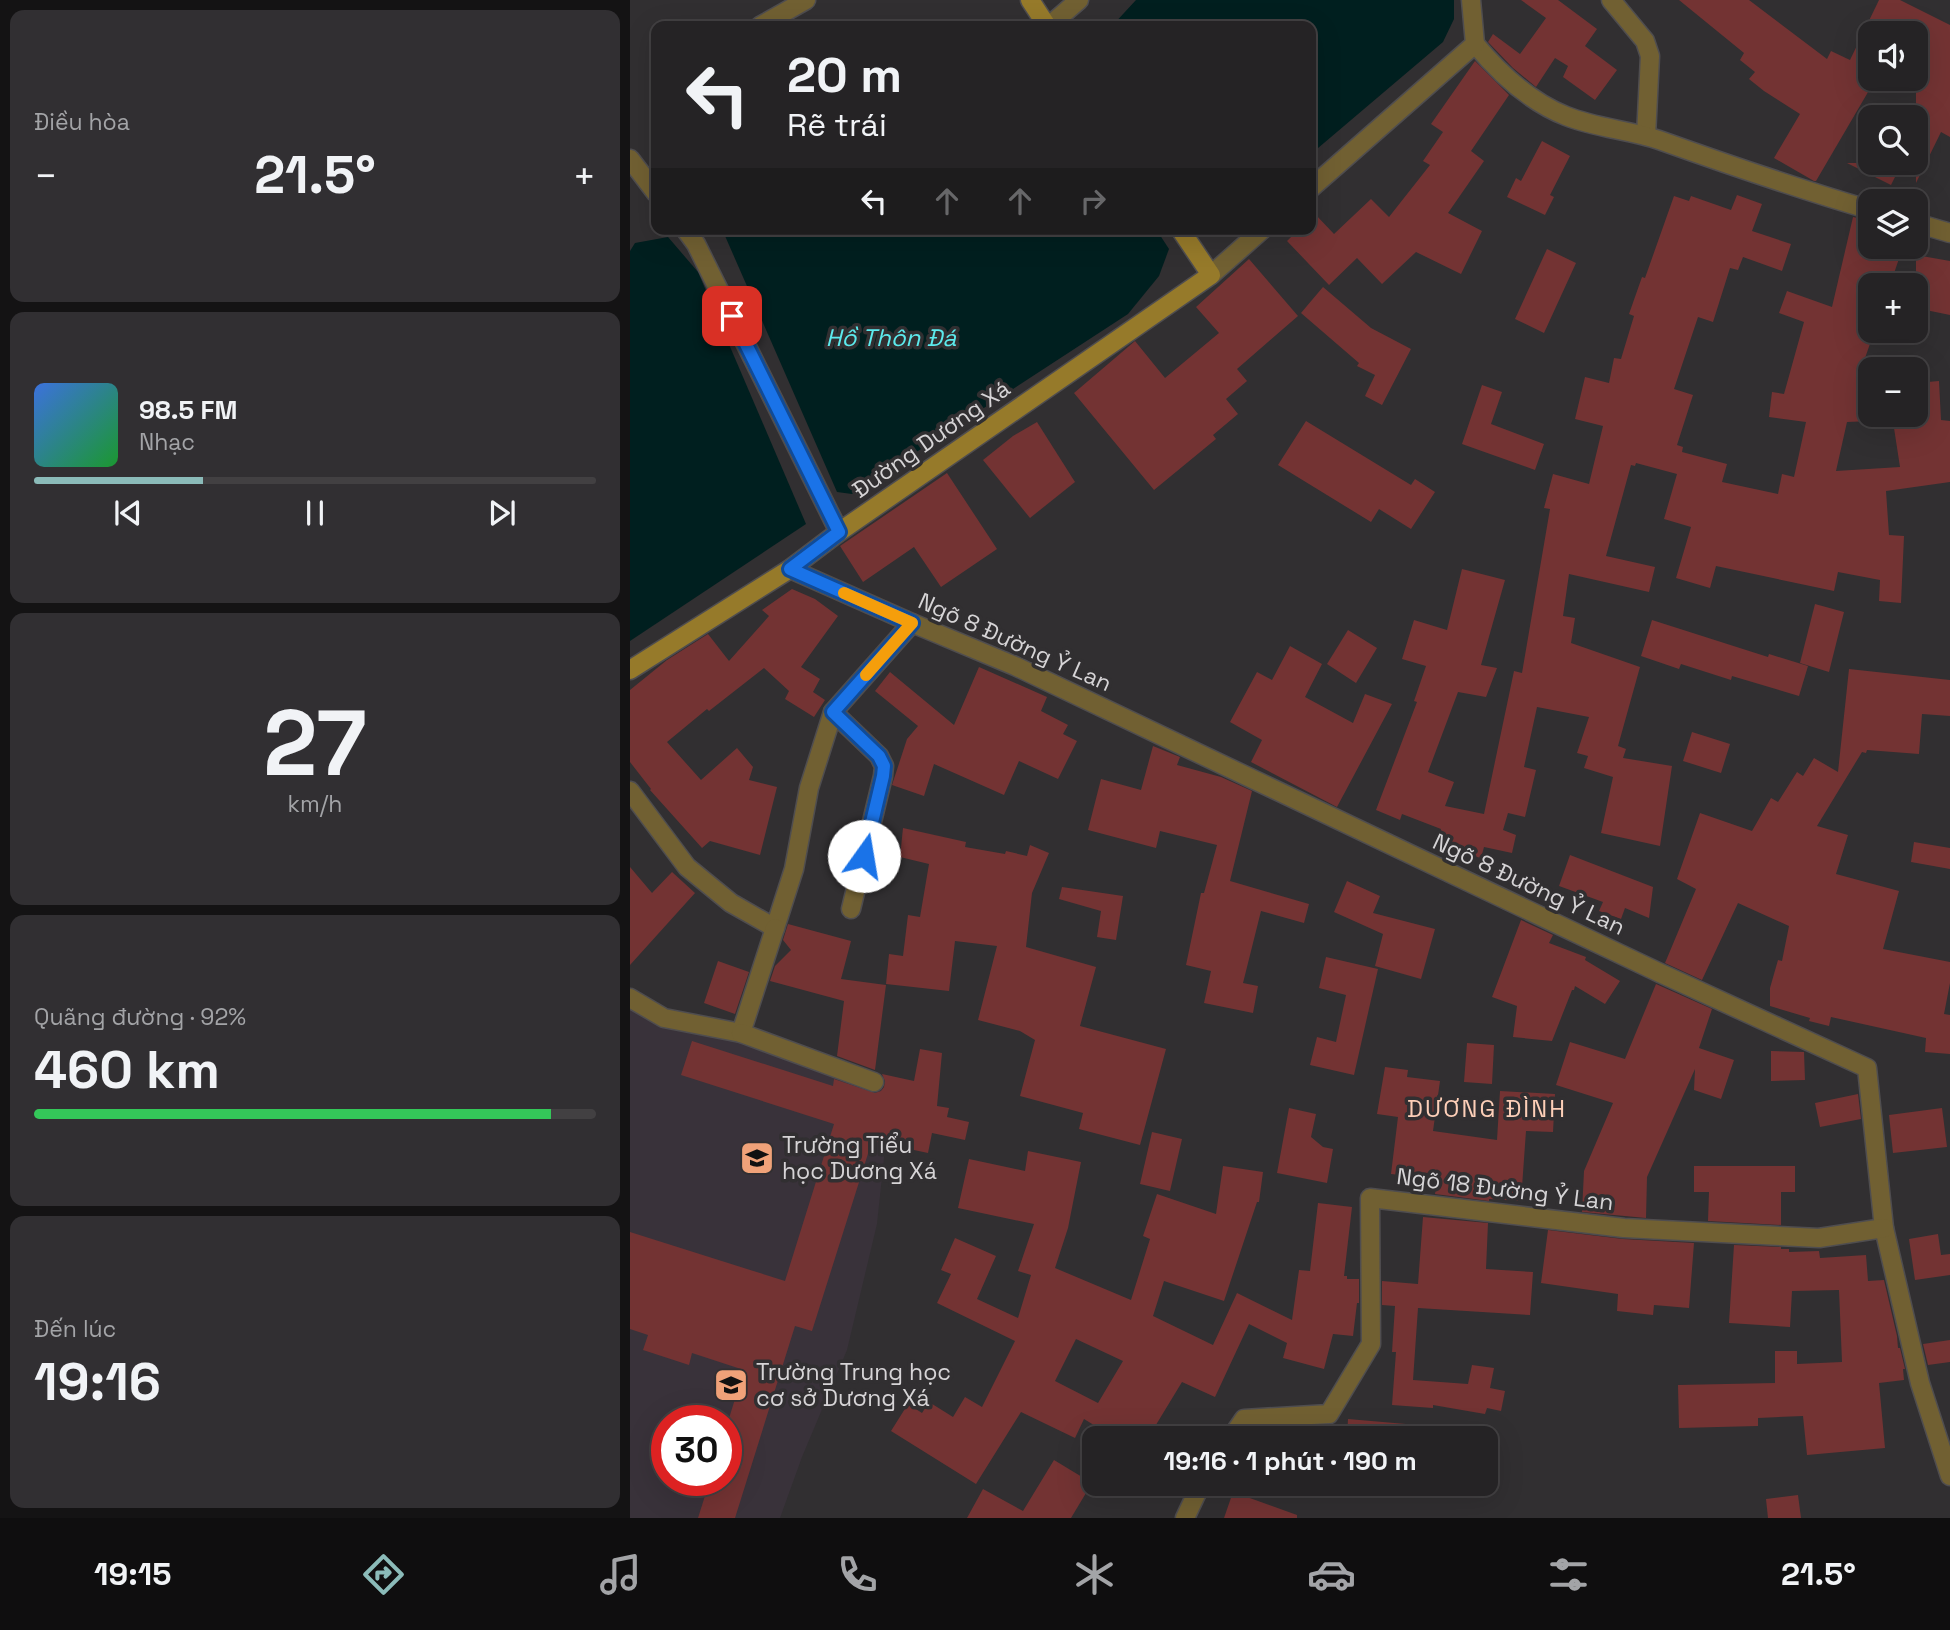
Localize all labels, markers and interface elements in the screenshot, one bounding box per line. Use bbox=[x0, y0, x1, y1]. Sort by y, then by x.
map controls bbox=[1858, 21, 1928, 427]
button: sound bbox=[1858, 21, 1928, 91]
text: 20 m bbox=[787, 44, 902, 106]
icon: left bbox=[672, 49, 763, 140]
text: Rẽ trái bbox=[787, 105, 887, 145]
button: search bbox=[1858, 105, 1928, 175]
text: Điều hòa bbox=[34, 107, 130, 137]
text: 21.5° bbox=[254, 142, 376, 208]
text: − bbox=[34, 152, 58, 200]
text: + bbox=[572, 152, 596, 200]
icon: left bbox=[855, 182, 893, 220]
icon: ahead bbox=[928, 182, 966, 220]
icon: ahead bbox=[1001, 182, 1039, 220]
icon: right bbox=[1074, 182, 1112, 220]
button: layers bbox=[1858, 189, 1928, 259]
button: + bbox=[1858, 273, 1928, 343]
pin bbox=[702, 286, 762, 346]
icon: arrive bbox=[713, 297, 751, 335]
water label: Hồ Thôn Đá bbox=[826, 322, 956, 353]
button: − bbox=[1858, 357, 1928, 427]
street label: Đường Dương Xá bbox=[846, 373, 1016, 505]
text: 98.5 FM bbox=[139, 393, 237, 427]
text: Nhạc bbox=[139, 427, 195, 457]
icon: previous bbox=[109, 494, 147, 532]
icon: pause bbox=[296, 494, 334, 532]
icon: next bbox=[483, 494, 521, 532]
street label: Ngõ 8 Đường Ỷ Lan bbox=[914, 586, 1116, 698]
text: 27 bbox=[263, 685, 367, 802]
text: km/h bbox=[288, 789, 342, 819]
position arrow bbox=[827, 819, 901, 893]
street label: Ngõ 8 Đường Ỷ Lan bbox=[1428, 826, 1630, 942]
text: Quãng đường · 92% bbox=[34, 1002, 246, 1032]
text: 460 km bbox=[34, 1037, 220, 1103]
district label: DƯƠNG ĐÌNH bbox=[1407, 1093, 1567, 1124]
place label: Trường Tiểu học Dương Xá bbox=[782, 1130, 937, 1186]
school or university icon: Trường Tiểu học Dương Xá bbox=[738, 1139, 776, 1177]
street label: Ngõ 18 Đường Ỷ Lan bbox=[1395, 1161, 1615, 1217]
text: Đến lúc bbox=[34, 1314, 116, 1344]
text: 19:16 bbox=[34, 1349, 161, 1415]
place label: Trường Trung học cơ sở Dương Xá bbox=[756, 1357, 951, 1413]
school or university icon: Trường Trung học cơ sở Dương Xá bbox=[712, 1366, 750, 1404]
speed limit sign: 30 bbox=[651, 1405, 742, 1496]
text: 19:16 · 1 phút · 190 m bbox=[1163, 1444, 1417, 1478]
icon: directions bbox=[359, 1550, 408, 1599]
icon: music bbox=[596, 1550, 645, 1599]
icon: phone bbox=[833, 1550, 882, 1599]
icon: climate bbox=[1070, 1550, 1119, 1599]
icon: car bbox=[1307, 1550, 1356, 1599]
icon: filters bbox=[1544, 1550, 1593, 1599]
text: 19:15 bbox=[94, 1554, 171, 1594]
text: 21.5° bbox=[1781, 1554, 1856, 1594]

